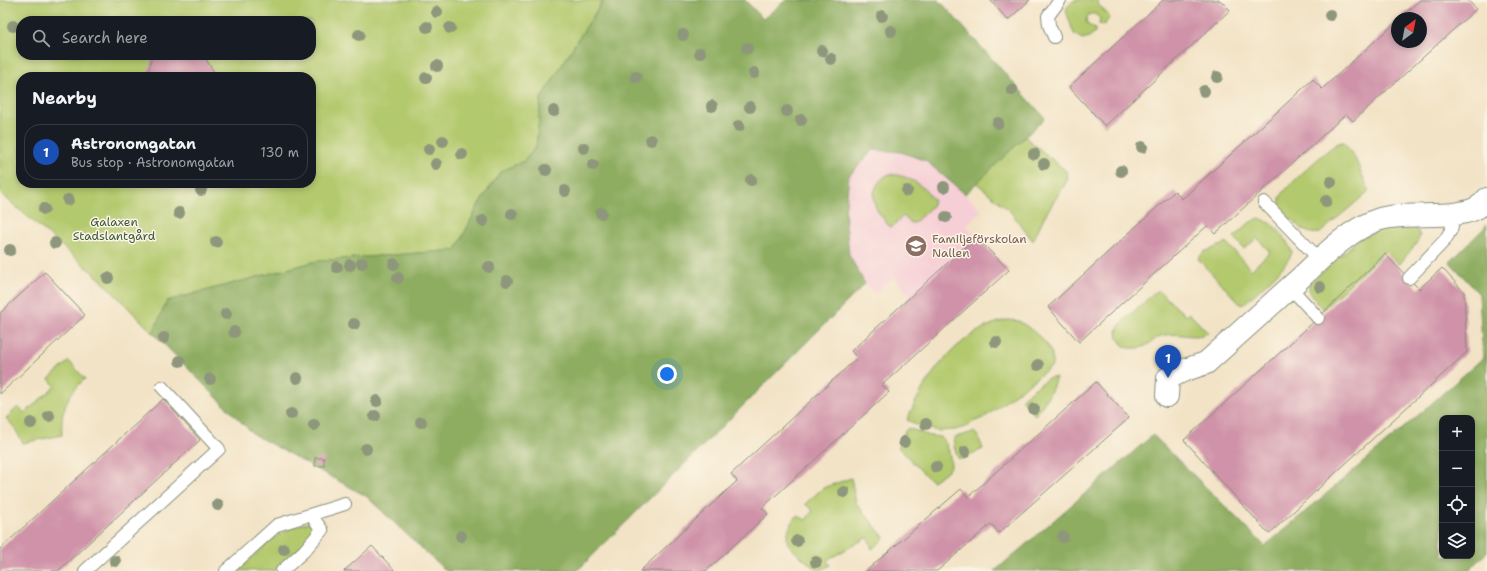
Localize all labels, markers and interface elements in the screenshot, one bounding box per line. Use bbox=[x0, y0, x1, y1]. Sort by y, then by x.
north arrow bbox=[1391, 12, 1427, 48]
search box bbox=[16, 16, 316, 60]
icon: search bbox=[30, 27, 52, 49]
text: Search here bbox=[62, 28, 148, 48]
text: Nearby bbox=[32, 87, 97, 109]
text: Astronomgatan bbox=[71, 134, 196, 154]
text: 1 bbox=[43, 144, 49, 161]
text: 130 m bbox=[261, 144, 299, 161]
text: Bus stop · Astronomgatan bbox=[71, 154, 235, 171]
park label: Galaxen Stadslantgård bbox=[73, 214, 156, 244]
place label: Familjeförskolan Nallen bbox=[932, 231, 1027, 261]
school or university icon: Familjeförskolan Nallen bbox=[903, 233, 929, 259]
pin: 1 bbox=[1155, 345, 1181, 378]
your location bbox=[657, 364, 677, 384]
map controls bbox=[1439, 415, 1475, 559]
button: + bbox=[1439, 415, 1475, 451]
button: − bbox=[1439, 451, 1475, 487]
button: locate bbox=[1439, 487, 1475, 523]
button: layers bbox=[1439, 523, 1475, 559]

